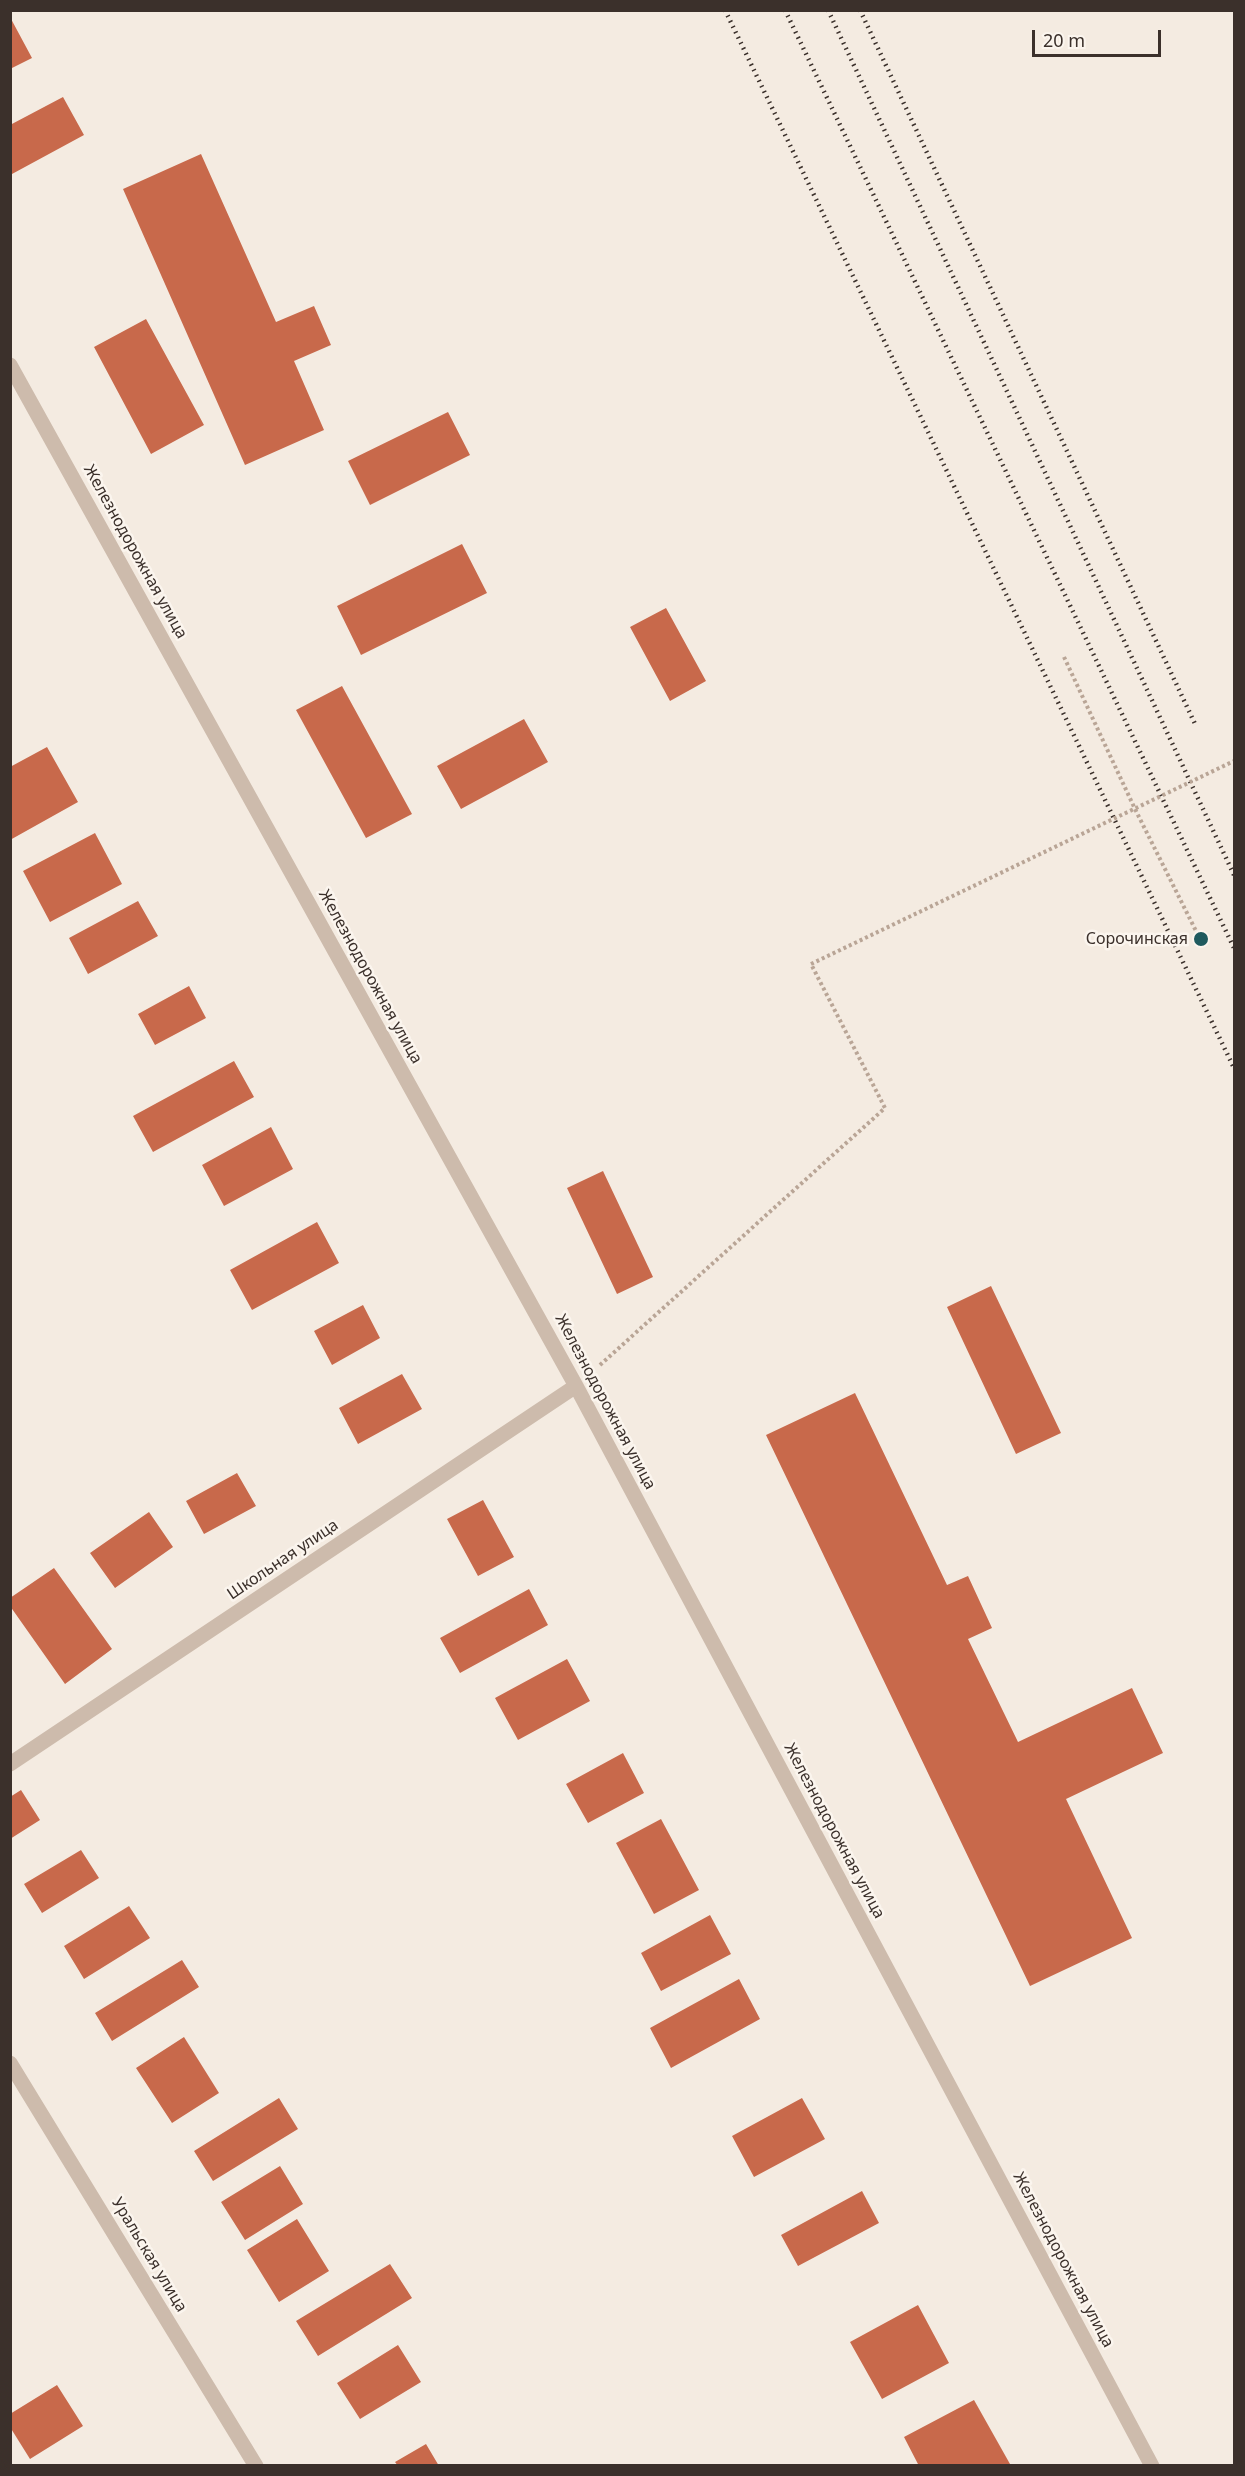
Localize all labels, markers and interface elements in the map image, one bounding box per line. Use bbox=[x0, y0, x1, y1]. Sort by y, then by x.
scale bar bbox=[1035, 18, 1164, 56]
text: 20 m bbox=[1043, 28, 1085, 52]
street label: Железнодорожная улица bbox=[79, 462, 191, 642]
street label: Железнодорожная улица bbox=[314, 887, 426, 1067]
place label: Сорочинская bbox=[1086, 929, 1188, 949]
marker: Сорочинская bbox=[1192, 930, 1210, 948]
street label: Железнодорожная улица bbox=[551, 1311, 659, 1493]
street label: Школьная улица bbox=[224, 1516, 342, 1604]
street label: Железнодорожная улица bbox=[780, 1740, 888, 1922]
street label: Железнодорожная улица bbox=[1009, 2169, 1117, 2351]
street label: Уральская улица bbox=[107, 2194, 191, 2316]

